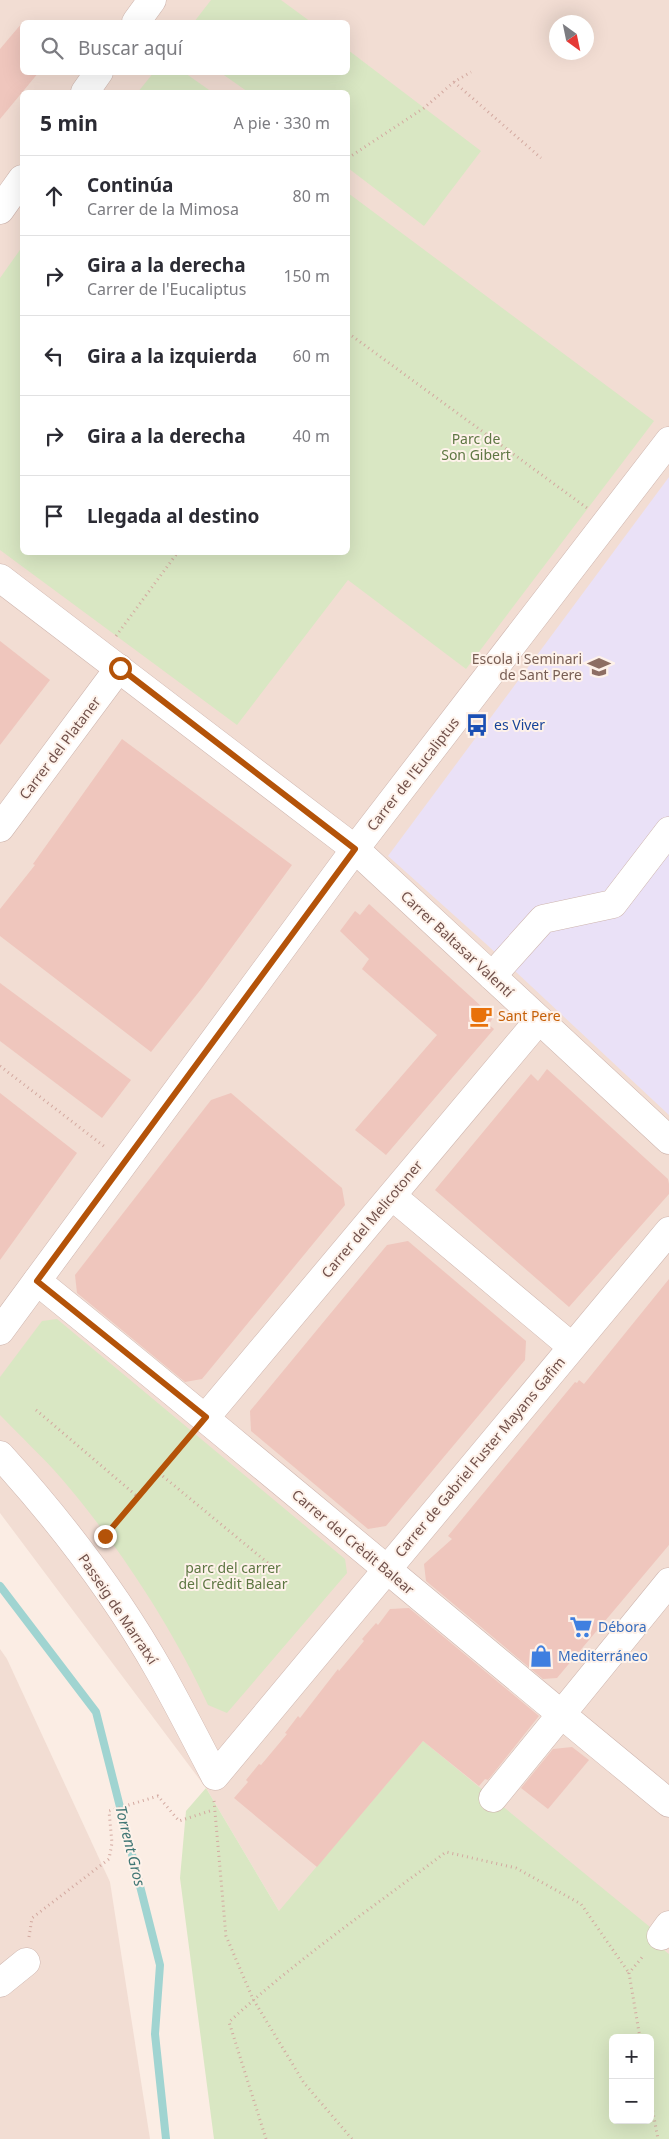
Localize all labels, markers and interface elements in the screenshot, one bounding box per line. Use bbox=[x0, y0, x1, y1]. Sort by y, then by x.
north arrow bbox=[549, 15, 594, 60]
search box bbox=[20, 20, 350, 75]
icon: search bbox=[38, 34, 66, 62]
text: Buscar aquí bbox=[78, 35, 183, 61]
text: 5 min bbox=[40, 109, 98, 137]
text: A pie · 330 m bbox=[233, 112, 330, 134]
text: Continúa bbox=[87, 172, 173, 198]
icon: ahead bbox=[40, 182, 68, 210]
text: 80 m bbox=[293, 185, 330, 207]
text: Carrer de la Mimosa bbox=[87, 198, 239, 220]
text: Gira a la derecha bbox=[87, 252, 246, 278]
icon: right bbox=[40, 262, 68, 290]
text: 150 m bbox=[283, 265, 330, 287]
text: Carrer de l'Eucaliptus bbox=[87, 278, 246, 300]
icon: left bbox=[40, 342, 68, 370]
text: Gira a la izquierda bbox=[87, 343, 257, 369]
text: 60 m bbox=[293, 345, 330, 367]
icon: right bbox=[40, 422, 68, 450]
text: Gira a la derecha bbox=[87, 423, 246, 449]
text: 40 m bbox=[293, 425, 330, 447]
park label: Parc de Son Gibert bbox=[441, 429, 511, 464]
icon: arrive bbox=[40, 502, 68, 530]
text: Llegada al destino bbox=[87, 503, 259, 529]
place label: Escola i Seminari de Sant Pere bbox=[472, 649, 582, 684]
school or university icon: Escola i Seminari de Sant Pere bbox=[586, 654, 612, 680]
route start bbox=[109, 657, 132, 680]
street label: Carrer del Plataner bbox=[15, 692, 105, 803]
bus stop icon: es Viver bbox=[464, 712, 490, 738]
street label: Carrer de l'Eucaliptus bbox=[362, 713, 463, 834]
place label: es Viver bbox=[494, 715, 545, 734]
street label: Carrer Baltasar Valentí bbox=[397, 886, 518, 1001]
cafe icon: Sant Pere bbox=[468, 1003, 494, 1029]
place label: Sant Pere bbox=[498, 1006, 561, 1025]
street label: Carrer del Melicotoner bbox=[317, 1156, 427, 1281]
street label: Carrer de Gabriel Fuster Mayans Gafim bbox=[390, 1353, 569, 1561]
street label: Carrer del Crèdit Balear bbox=[288, 1485, 419, 1599]
route end bbox=[94, 1525, 117, 1548]
street label: Passeig de Marratxí bbox=[74, 1550, 163, 1668]
park label: parc del carrer del Crèdit Balear bbox=[178, 1558, 288, 1593]
supermarket icon: Débora bbox=[568, 1614, 594, 1640]
place label: Débora bbox=[598, 1617, 647, 1636]
shop icon: Mediterráneo bbox=[528, 1643, 554, 1669]
place label: Mediterráneo bbox=[558, 1646, 648, 1665]
water label: Torrent Gros bbox=[111, 1803, 151, 1889]
map controls bbox=[609, 2034, 654, 2124]
button: + bbox=[609, 2034, 654, 2079]
button: − bbox=[609, 2079, 654, 2124]

